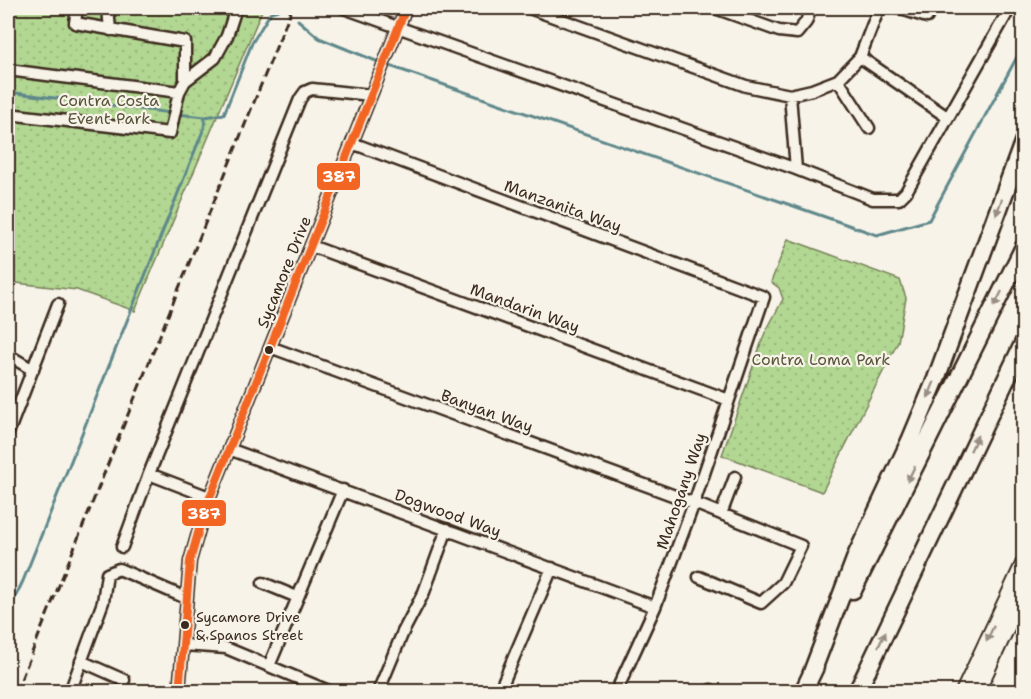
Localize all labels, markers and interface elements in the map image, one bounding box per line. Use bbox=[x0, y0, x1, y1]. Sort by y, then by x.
park label: Contra Costa Event Park bbox=[59, 90, 159, 129]
line badge: 387 bbox=[316, 162, 361, 191]
text: 387 bbox=[322, 166, 356, 187]
street label: Manzanita Way bbox=[501, 175, 625, 237]
one-way arrow bbox=[993, 199, 1003, 217]
street label: Sycamore Drive bbox=[252, 213, 316, 331]
street label: Mandarin Way bbox=[467, 278, 583, 338]
one-way arrow bbox=[993, 290, 1003, 308]
unlabelled marker bbox=[263, 344, 275, 356]
park label: Contra Loma Park bbox=[752, 349, 891, 370]
one-way arrow bbox=[926, 382, 936, 400]
street label: Banyan Way bbox=[438, 385, 536, 437]
street label: Mahogany Way bbox=[651, 430, 711, 552]
one-way arrow bbox=[969, 435, 978, 452]
one-way arrow bbox=[906, 465, 916, 482]
street label: Dogwood Way bbox=[392, 484, 504, 542]
line badge: 387 bbox=[181, 499, 227, 527]
text: 387 bbox=[187, 503, 221, 524]
place label: Sycamore Drive & Spanos Street bbox=[196, 608, 303, 644]
marker: Sycamore Drive & Spanos Street bbox=[179, 619, 191, 631]
one-way arrow bbox=[985, 625, 994, 642]
one-way arrow bbox=[877, 630, 886, 647]

